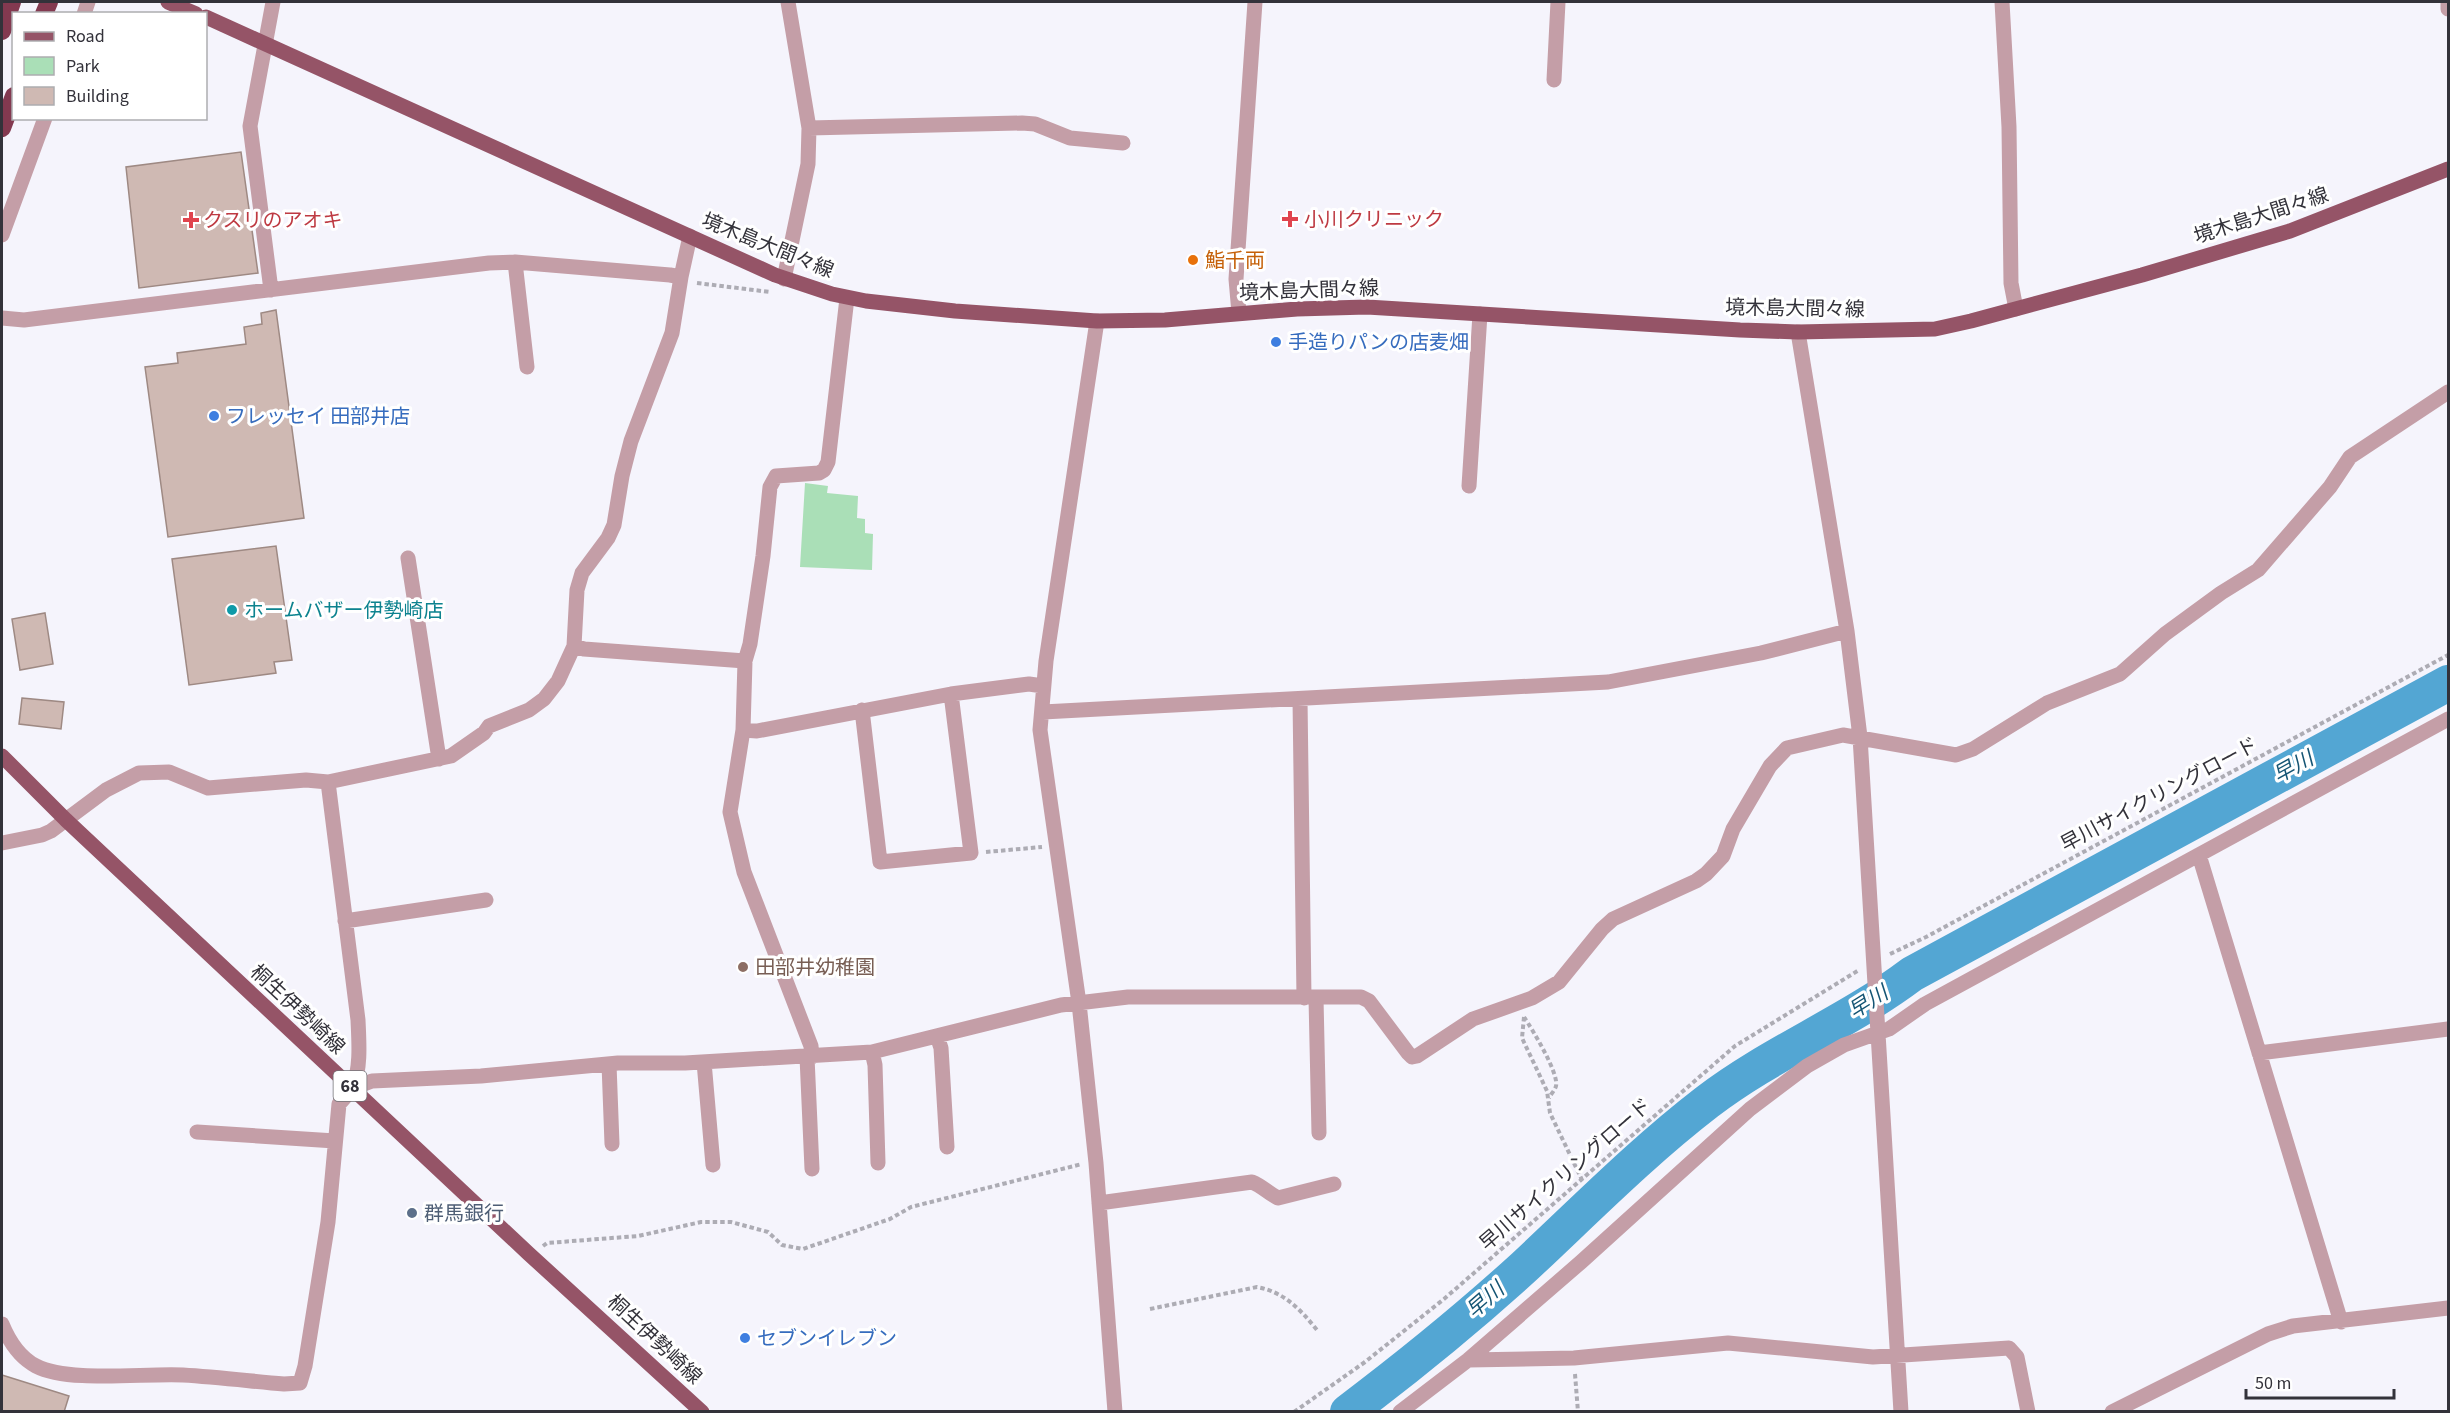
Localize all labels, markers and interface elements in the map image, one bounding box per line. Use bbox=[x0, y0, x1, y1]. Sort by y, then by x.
legend bbox=[12, 12, 207, 120]
text: Road bbox=[66, 24, 105, 49]
text: Park bbox=[66, 54, 100, 79]
text: Building bbox=[66, 84, 129, 109]
street label: 境木島大間々線 bbox=[2190, 181, 2332, 251]
place label: 小川クリニック bbox=[1304, 206, 1444, 234]
place label: クスリのアオキ bbox=[203, 207, 342, 235]
street label: 境木島大間々線 bbox=[697, 207, 838, 285]
marker: 小川クリニック bbox=[1281, 210, 1299, 228]
marker: クスリのアオキ bbox=[184, 213, 198, 227]
place label: 鮨千両 bbox=[1205, 247, 1265, 275]
marker: 鮨千両 bbox=[1186, 253, 1200, 267]
street label: 境木島大間々線 bbox=[1239, 275, 1379, 307]
street label: 境木島大間々線 bbox=[1725, 294, 1865, 324]
place label: 手造りパンの店麦畑 bbox=[1288, 329, 1469, 357]
marker: 手造りパンの店麦畑 bbox=[1269, 335, 1283, 349]
place label: フレッセイ 田部井店 bbox=[226, 403, 410, 431]
marker: フレッセイ 田部井店 bbox=[207, 409, 221, 423]
place label: ホームバザー伊勢崎店 bbox=[244, 597, 443, 625]
marker: ホームバザー伊勢崎店 bbox=[225, 603, 239, 617]
street label: 早川サイクリングロード bbox=[2056, 731, 2263, 859]
water label: 早川 bbox=[2267, 743, 2320, 790]
place label: 田部井幼稚園 bbox=[755, 954, 875, 982]
street label: 桐生伊勢崎線 bbox=[244, 959, 351, 1061]
marker: 田部井幼稚園 bbox=[736, 960, 750, 974]
water label: 早川 bbox=[1842, 977, 1895, 1026]
road number: 68 bbox=[334, 1071, 366, 1101]
street label: 早川サイクリングロード bbox=[1474, 1092, 1658, 1257]
place label: 群馬銀行 bbox=[424, 1200, 504, 1228]
marker: 群馬銀行 bbox=[405, 1206, 419, 1220]
water label: 早川 bbox=[1459, 1274, 1512, 1325]
street label: 桐生伊勢崎線 bbox=[601, 1289, 708, 1391]
place label: セブンイレブン bbox=[757, 1325, 897, 1353]
marker: セブンイレブン bbox=[738, 1331, 752, 1345]
scale bar bbox=[2246, 1362, 2394, 1400]
text: 50 m bbox=[2255, 1371, 2291, 1396]

